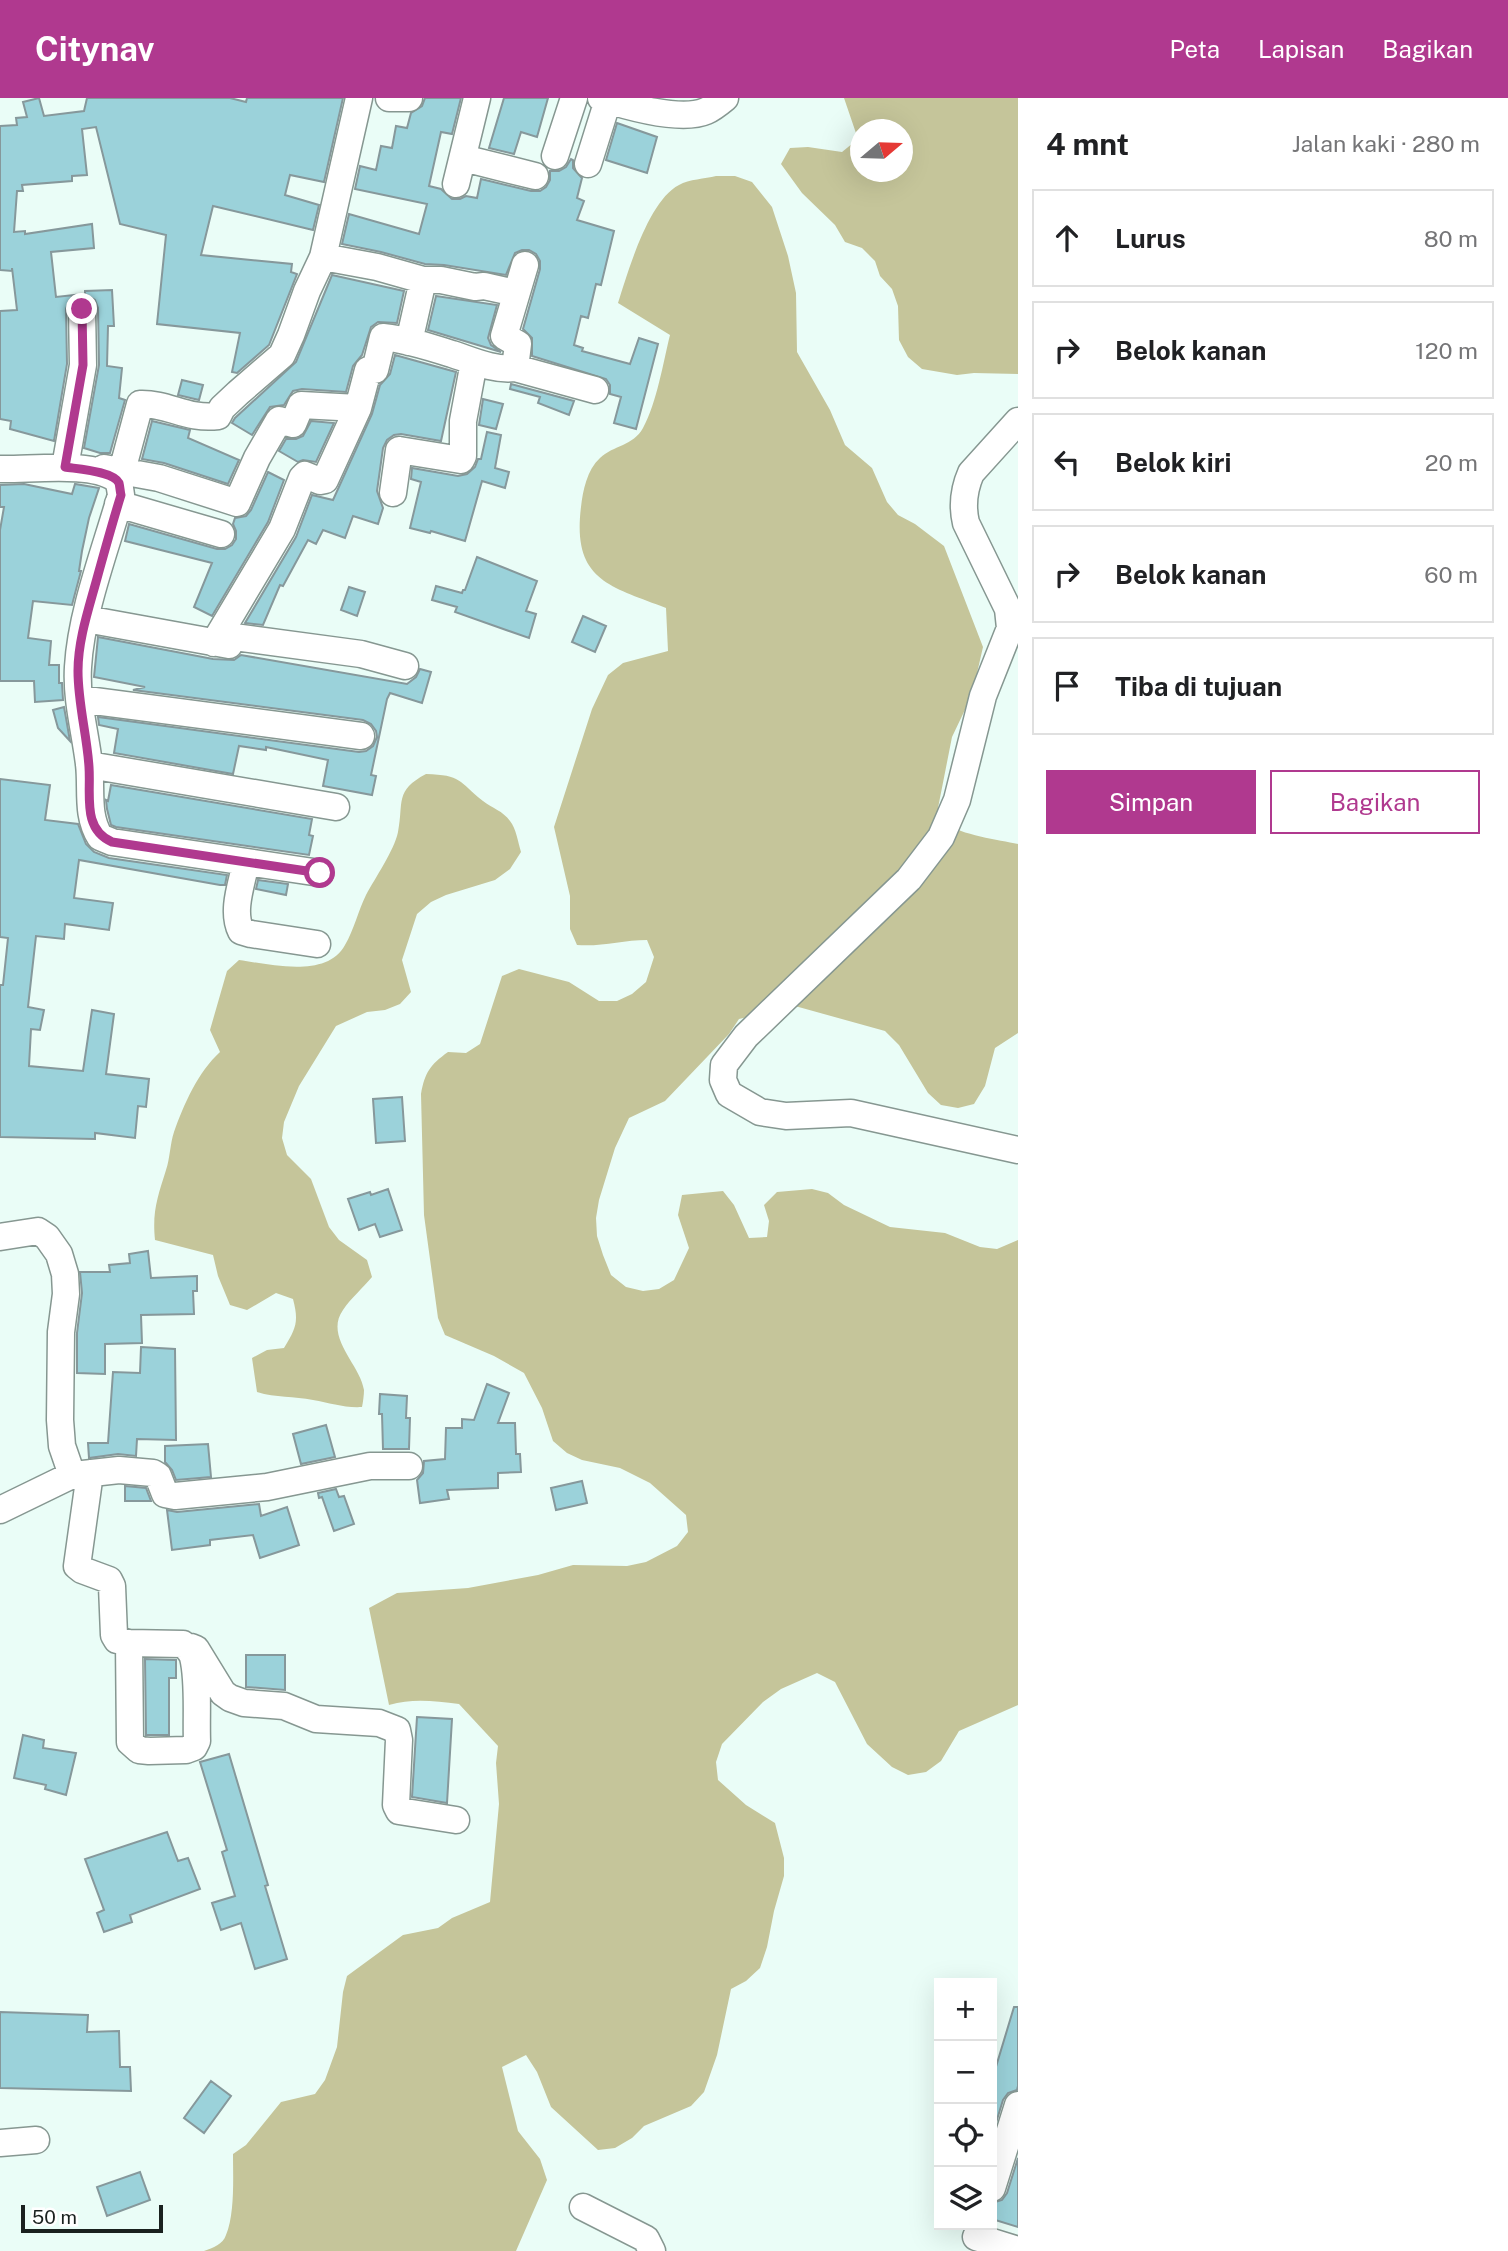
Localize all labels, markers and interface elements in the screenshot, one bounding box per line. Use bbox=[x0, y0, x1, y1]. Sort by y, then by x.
text: Citynav bbox=[35, 30, 155, 68]
text: Peta bbox=[1169, 35, 1220, 63]
text: Lapisan bbox=[1258, 35, 1344, 63]
text: Bagikan bbox=[1382, 35, 1473, 63]
north arrow bbox=[850, 119, 913, 182]
text: 4 mnt bbox=[1046, 126, 1129, 162]
text: Jalan kaki · 280 m bbox=[1292, 130, 1480, 157]
icon: ahead bbox=[1048, 219, 1086, 257]
text: Lurus bbox=[1115, 223, 1186, 254]
text: 80 m bbox=[1424, 225, 1478, 252]
route end bbox=[66, 293, 97, 324]
icon: right bbox=[1048, 331, 1086, 369]
text: Belok kanan bbox=[1115, 335, 1266, 366]
text: 120 m bbox=[1415, 337, 1478, 364]
icon: left bbox=[1048, 443, 1086, 481]
text: Belok kiri bbox=[1115, 447, 1231, 478]
text: 20 m bbox=[1425, 449, 1478, 476]
icon: right bbox=[1048, 555, 1086, 593]
text: Belok kanan bbox=[1115, 559, 1266, 590]
text: 60 m bbox=[1424, 561, 1478, 588]
icon: arrive bbox=[1048, 667, 1086, 705]
text: Tiba di tujuan bbox=[1115, 671, 1282, 702]
button: Simpan bbox=[1046, 770, 1256, 834]
button: Bagikan bbox=[1270, 770, 1480, 834]
route start bbox=[304, 857, 335, 888]
map controls bbox=[934, 1978, 997, 2230]
button: + bbox=[934, 1978, 997, 2041]
button: − bbox=[934, 2041, 997, 2104]
button: locate bbox=[934, 2104, 997, 2167]
button: layers bbox=[934, 2167, 997, 2230]
scale bar bbox=[21, 2202, 163, 2234]
text: 50 m bbox=[32, 2206, 77, 2228]

